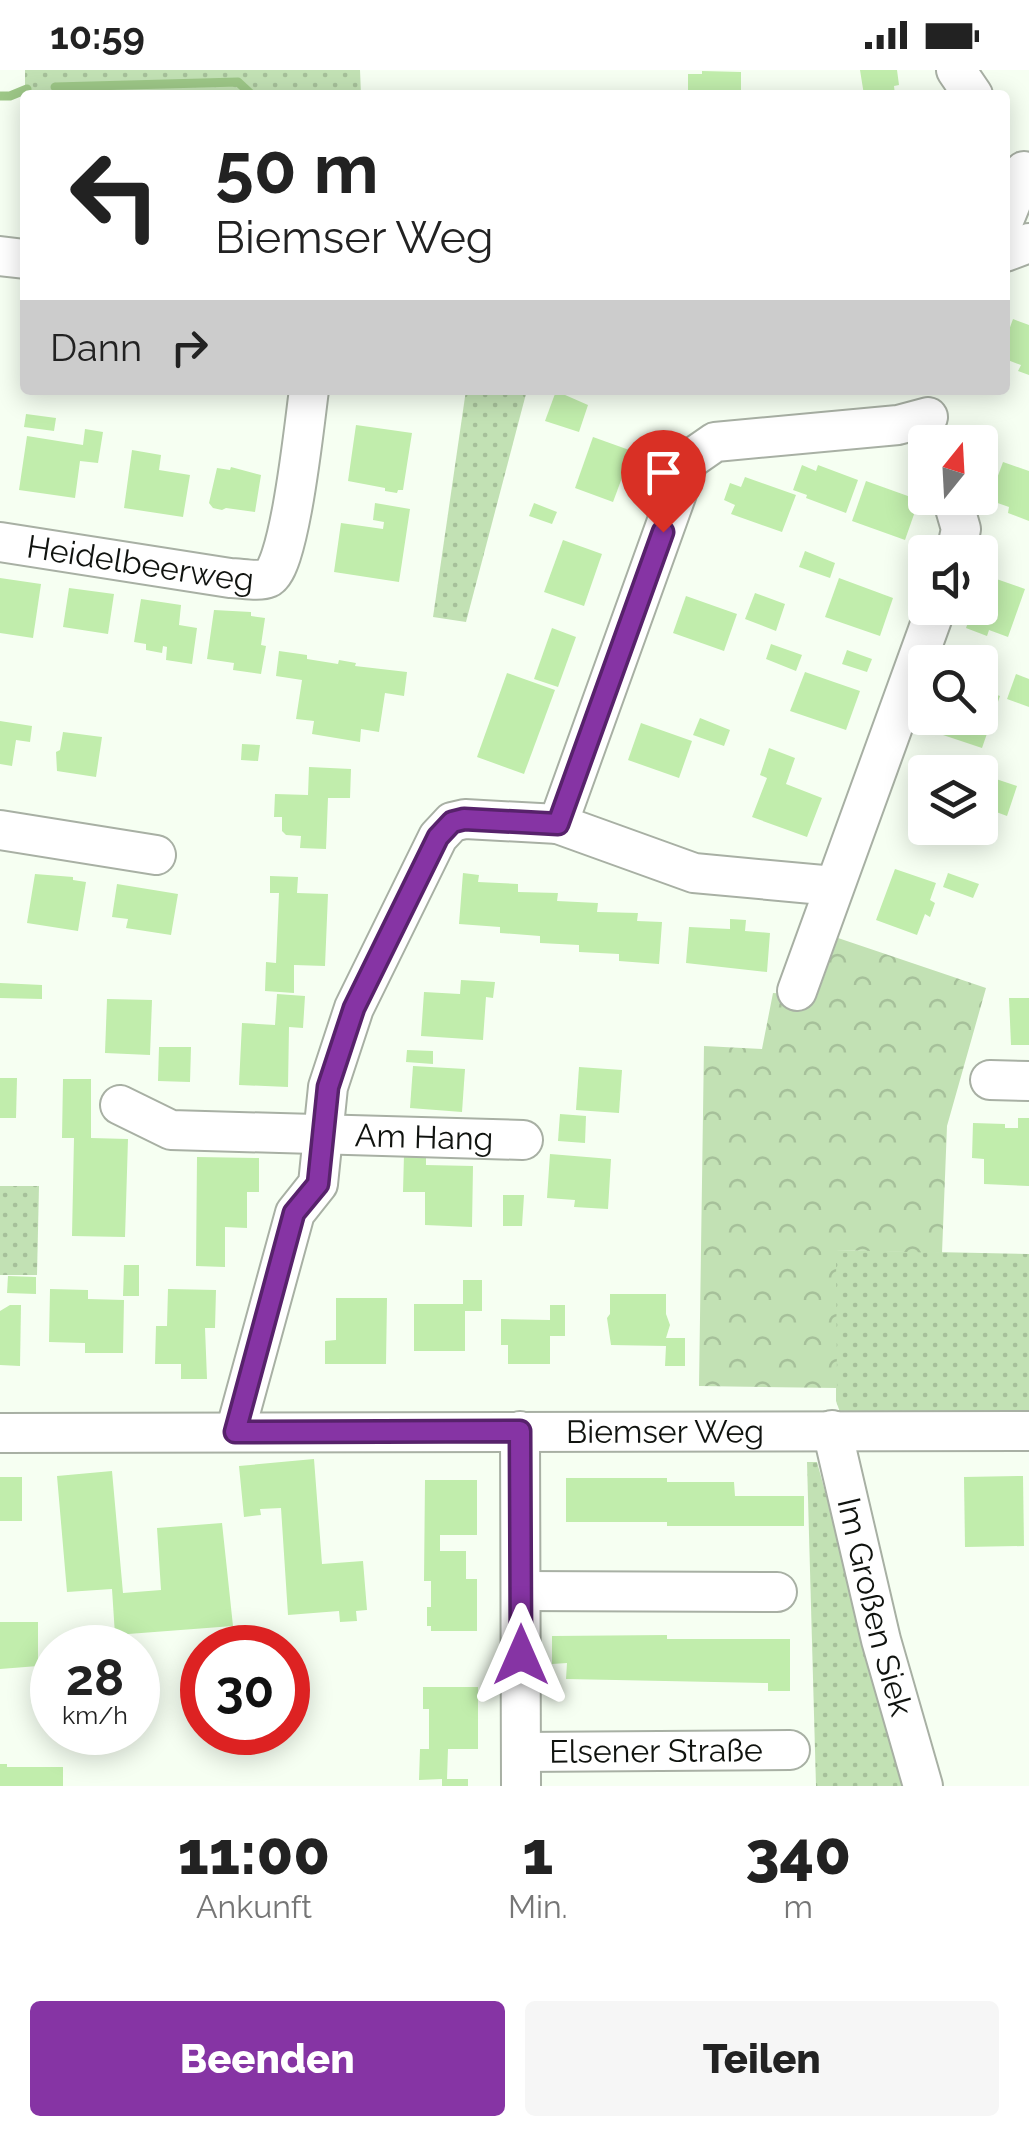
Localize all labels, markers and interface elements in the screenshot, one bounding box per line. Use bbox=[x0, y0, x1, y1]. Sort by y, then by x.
text: 10:59 bbox=[50, 13, 145, 58]
text: 50 m bbox=[215, 127, 379, 209]
icon: left bbox=[50, 130, 180, 260]
text: Biemser Weg bbox=[215, 211, 494, 264]
icon: right bbox=[162, 320, 217, 375]
text: Dann bbox=[50, 325, 142, 370]
north arrow bbox=[908, 425, 998, 515]
map controls bbox=[908, 425, 998, 845]
pin bbox=[621, 430, 706, 533]
icon: arrive bbox=[636, 445, 691, 500]
street label: Heidelbeerweg bbox=[24, 527, 255, 598]
button: sound bbox=[908, 535, 998, 625]
button: search bbox=[908, 645, 998, 735]
button: layers bbox=[908, 755, 998, 845]
street label: Am Hang bbox=[354, 1116, 494, 1157]
street label: Biemser Weg bbox=[566, 1413, 764, 1450]
street label: Im Großen Siek bbox=[830, 1494, 921, 1720]
position arrow bbox=[469, 1603, 573, 1707]
speed limit sign: 30 bbox=[180, 1625, 310, 1755]
text: 28 bbox=[66, 1648, 124, 1707]
text: km/h bbox=[62, 1700, 128, 1730]
street label: Elsener Straße bbox=[549, 1731, 763, 1770]
text: 11:00 bbox=[178, 1818, 330, 1888]
text: 1 bbox=[522, 1818, 553, 1888]
text: 340 bbox=[745, 1818, 851, 1888]
text: Ankunft bbox=[196, 1888, 312, 1925]
text: Min. bbox=[508, 1888, 568, 1925]
text: m bbox=[784, 1888, 813, 1925]
button: Beenden bbox=[30, 2001, 505, 2116]
button: Teilen bbox=[525, 2001, 999, 2116]

